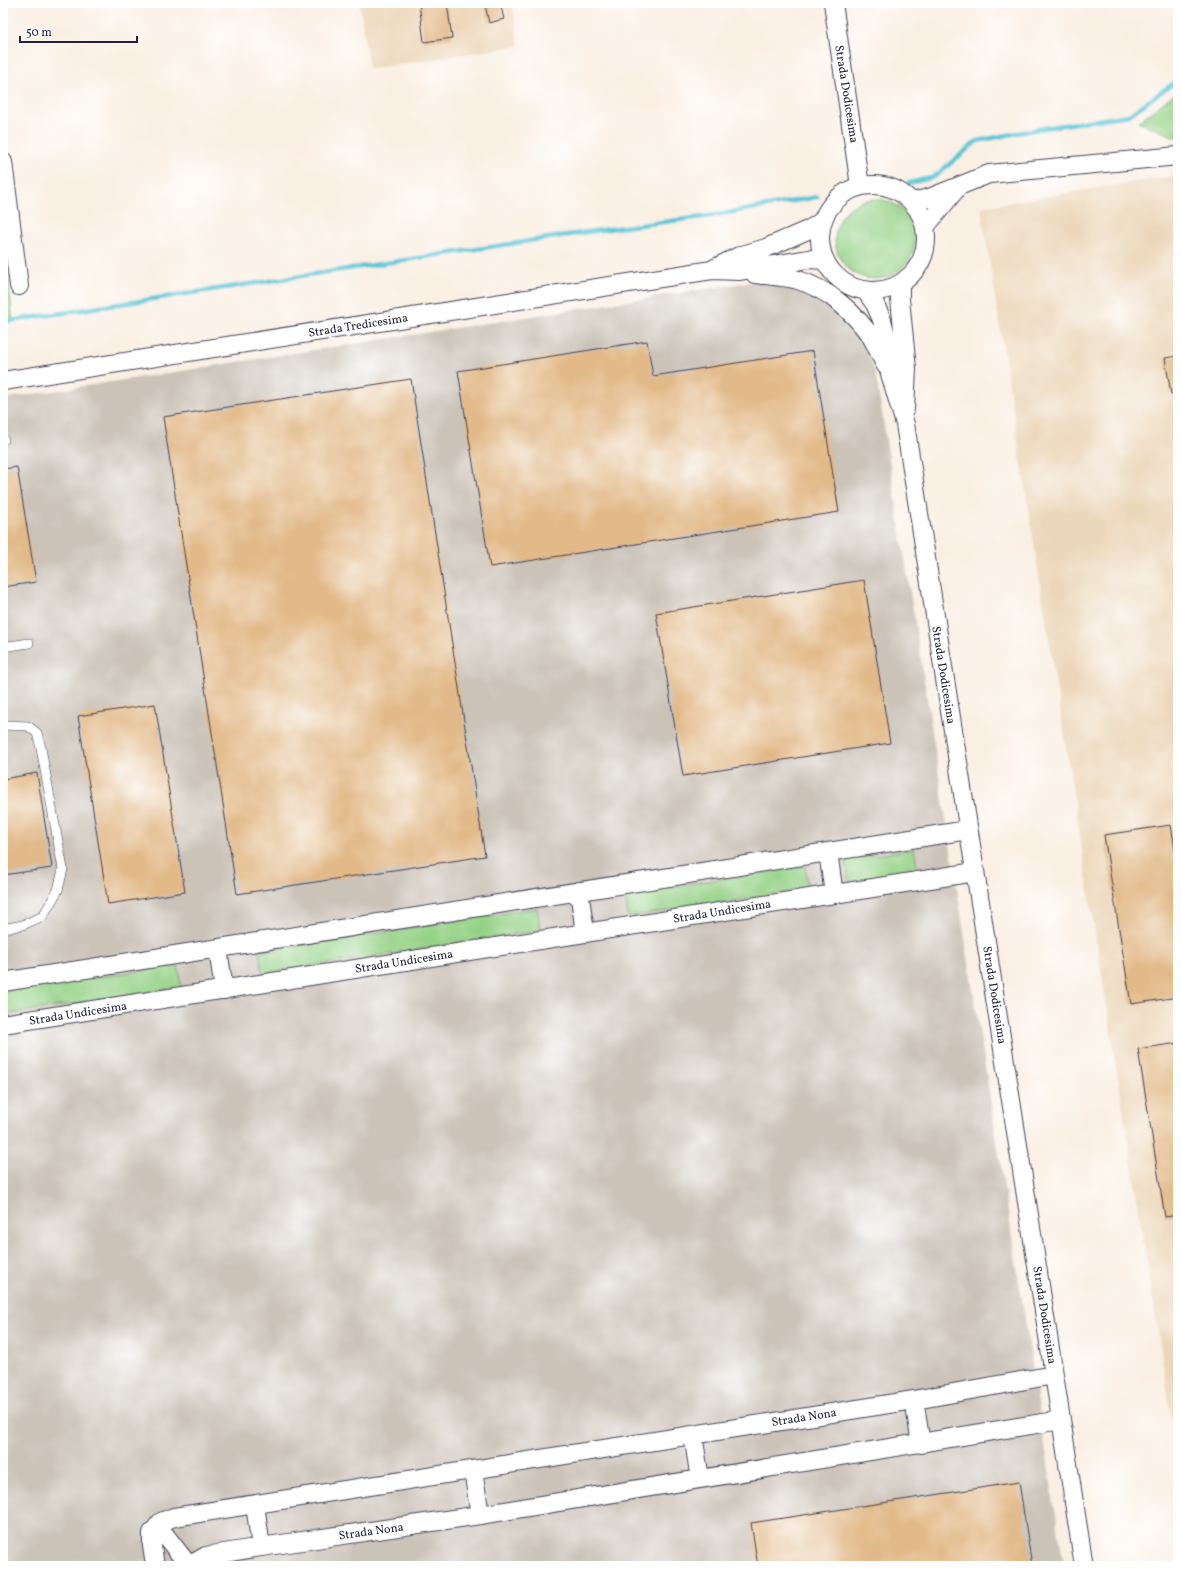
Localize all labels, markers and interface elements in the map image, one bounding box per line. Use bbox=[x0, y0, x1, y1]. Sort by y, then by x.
scale bar bbox=[20, 18, 137, 44]
text: 50 m bbox=[26, 25, 52, 41]
street label: Strada Dodicesima bbox=[830, 44, 862, 144]
street label: Strada Tredicesima bbox=[307, 310, 409, 342]
street label: Strada Dodicesima bbox=[927, 625, 959, 725]
street label: Strada Undicesima bbox=[672, 896, 772, 928]
street label: Strada Dodicesima bbox=[978, 945, 1010, 1045]
street label: Strada Undicesima bbox=[354, 946, 454, 978]
street label: Strada Undicesima bbox=[28, 998, 128, 1030]
street label: Strada Dodicesima bbox=[1028, 1265, 1060, 1365]
street label: Strada Nona bbox=[771, 1405, 838, 1431]
street label: Strada Nona bbox=[338, 1520, 405, 1544]

